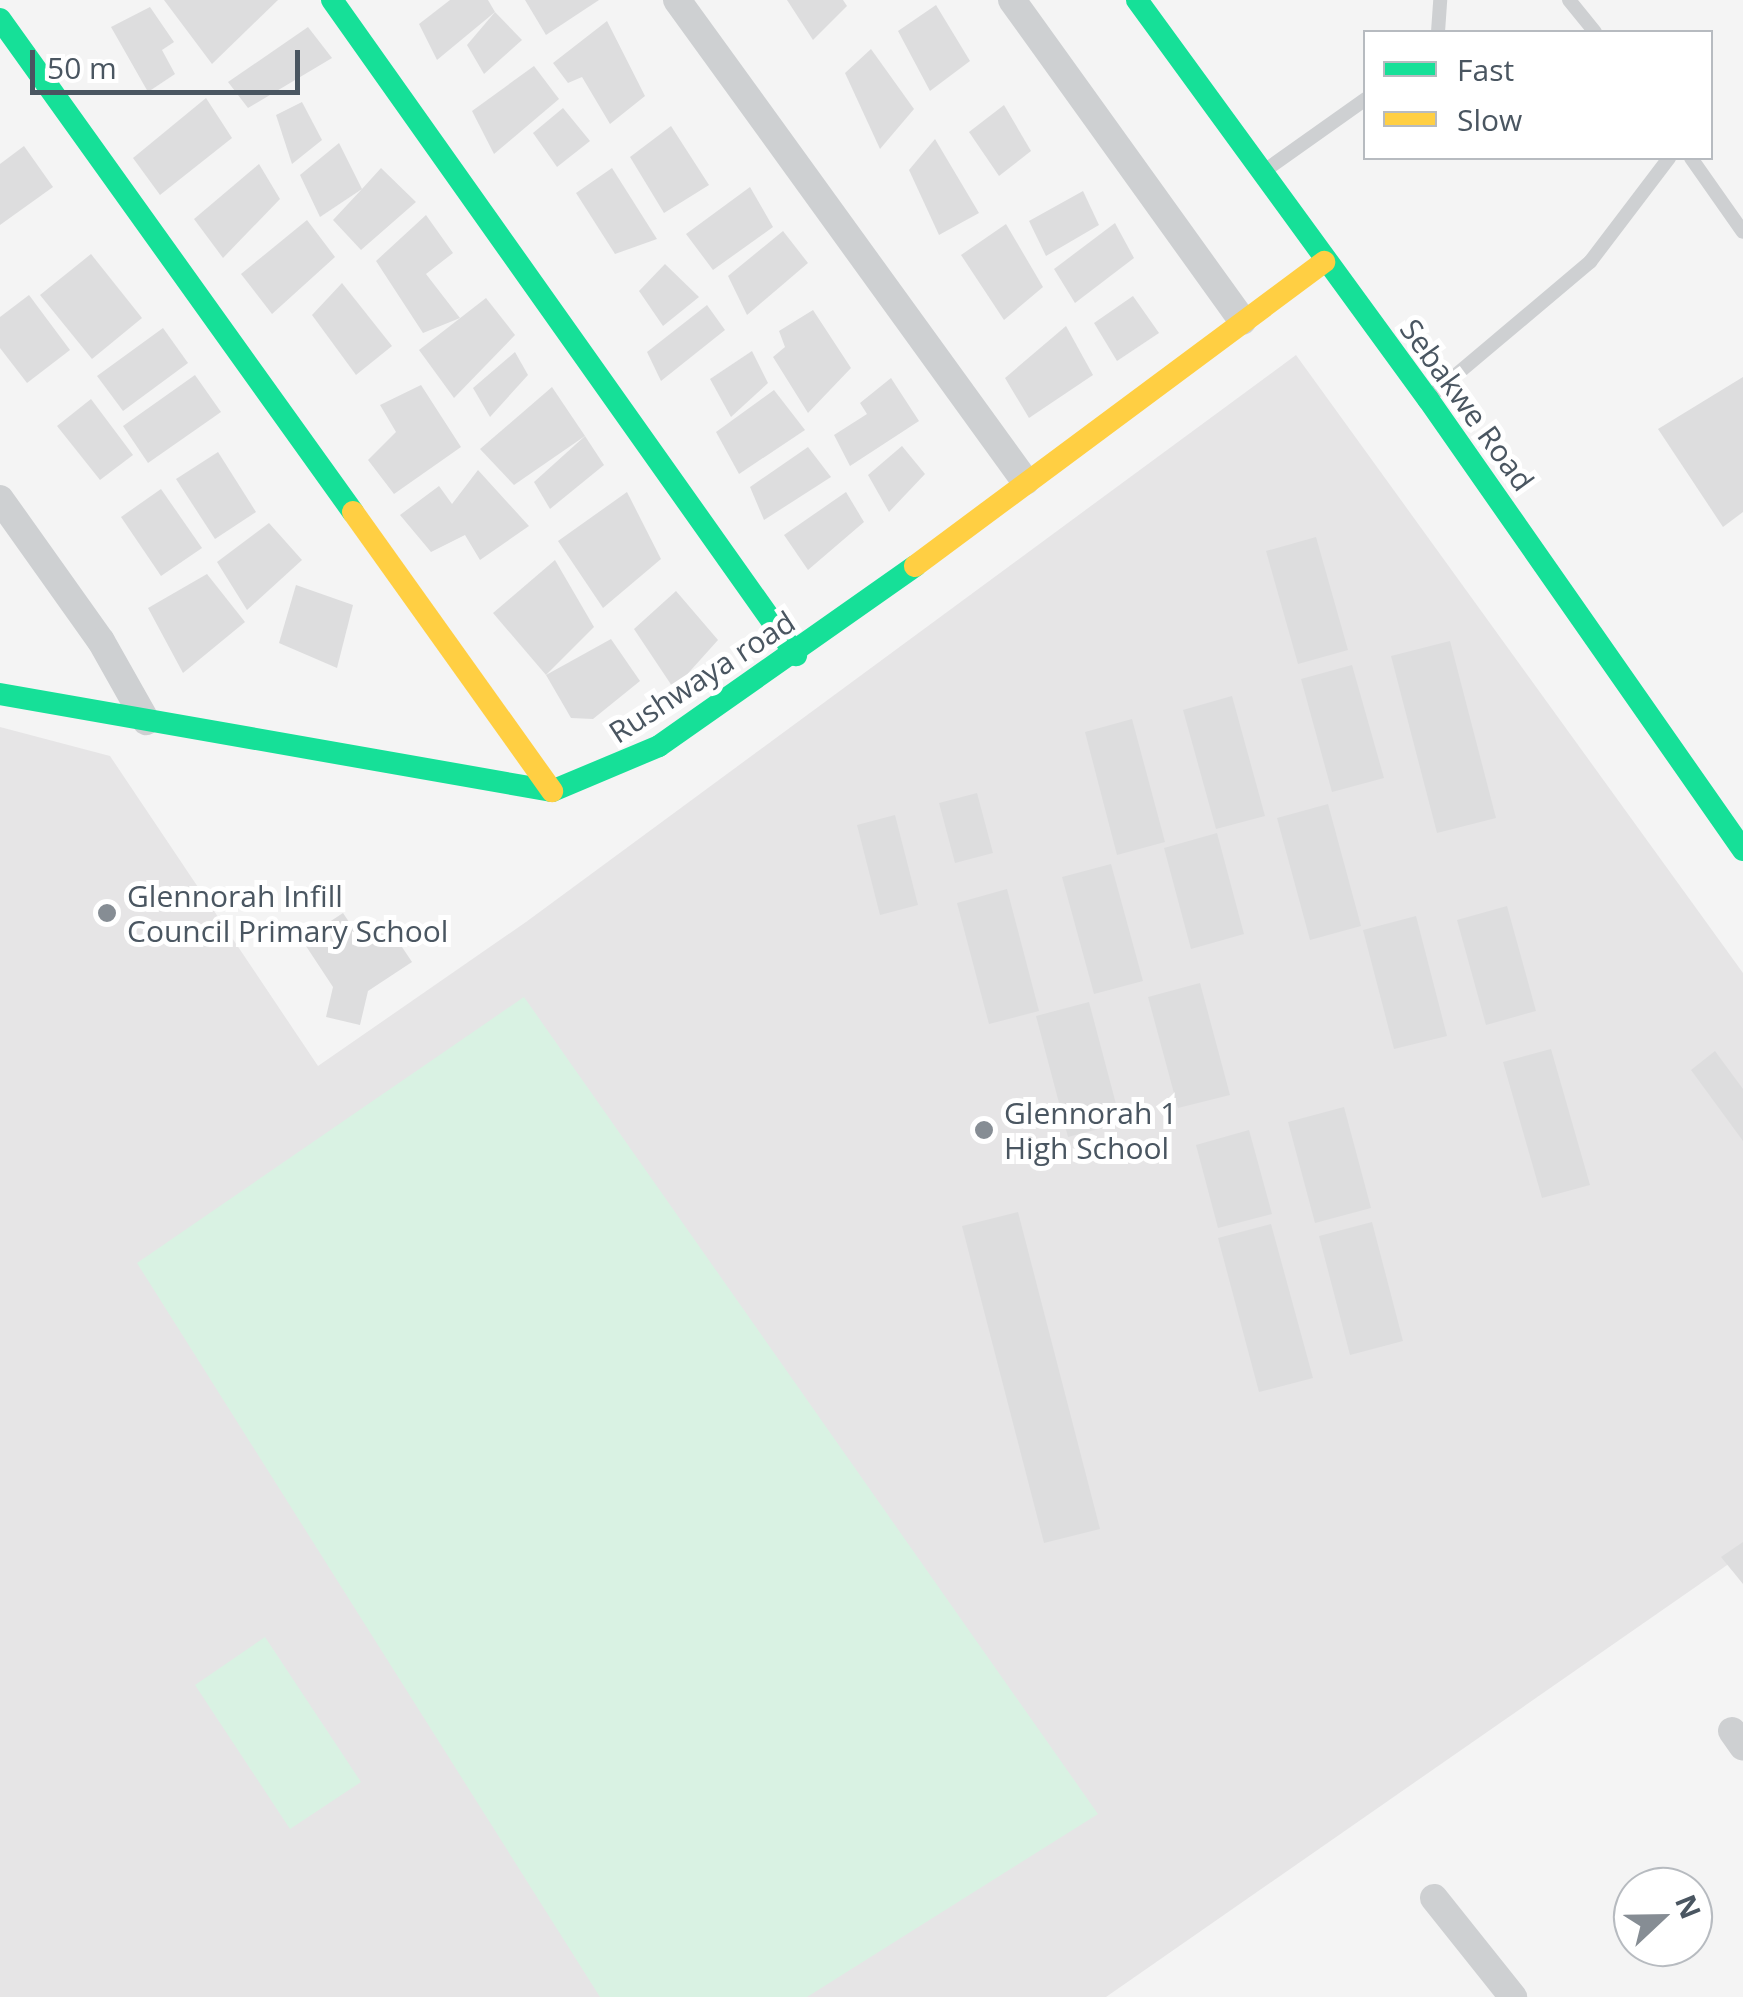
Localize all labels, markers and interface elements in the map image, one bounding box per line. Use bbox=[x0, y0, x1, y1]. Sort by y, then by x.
scale bar bbox=[35, 30, 305, 92]
legend bbox=[1363, 30, 1713, 160]
text: 50 m bbox=[47, 47, 117, 88]
text: Fast bbox=[1457, 49, 1514, 90]
text: Slow bbox=[1457, 99, 1522, 140]
street label: Sebakwe Road bbox=[1393, 312, 1541, 498]
street label: Rushwaya road bbox=[602, 604, 802, 750]
place label: Glennorah Infill Council Primary School bbox=[127, 878, 448, 948]
marker: Glennorah Infill Council Primary School bbox=[96, 902, 118, 924]
place label: Glennorah 1 High School bbox=[1004, 1095, 1177, 1166]
marker: Glennorah 1 High School bbox=[973, 1119, 995, 1141]
north arrow bbox=[1613, 1867, 1713, 1967]
text: N bbox=[1667, 1889, 1711, 1924]

